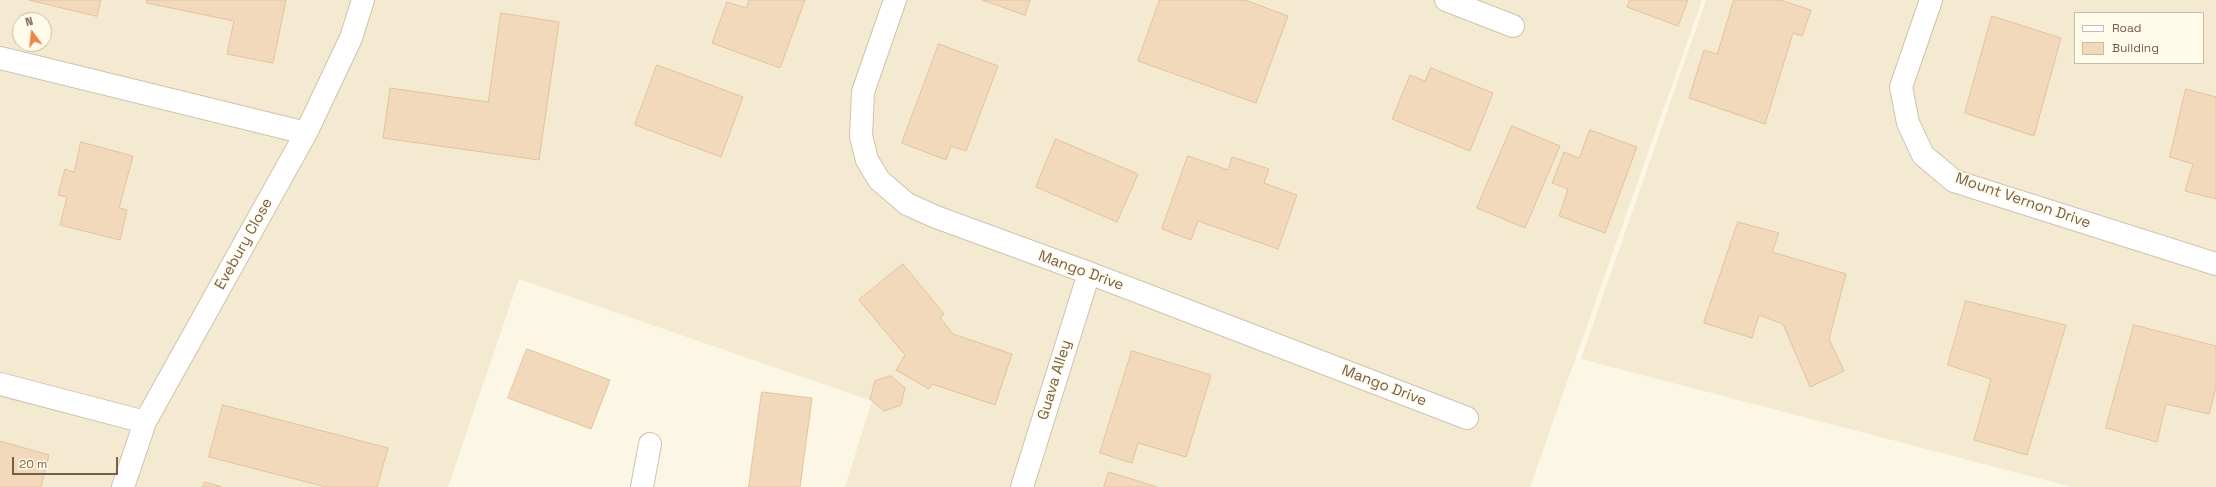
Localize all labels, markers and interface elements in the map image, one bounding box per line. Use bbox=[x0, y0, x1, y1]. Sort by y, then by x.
north arrow bbox=[12, 12, 52, 52]
legend bbox=[2074, 12, 2204, 64]
text: N bbox=[24, 14, 35, 29]
text: Road bbox=[2112, 20, 2141, 36]
text: Building bbox=[2112, 40, 2159, 56]
street label: Mount Vernon Drive bbox=[1953, 169, 2093, 233]
street label: Evebury Close bbox=[211, 195, 277, 293]
street label: Mango Drive bbox=[1036, 247, 1126, 295]
street label: Guava Alley bbox=[1034, 338, 1076, 422]
street label: Mango Drive bbox=[1339, 362, 1429, 410]
scale bar bbox=[14, 449, 120, 475]
text: 20 m bbox=[19, 456, 47, 472]

